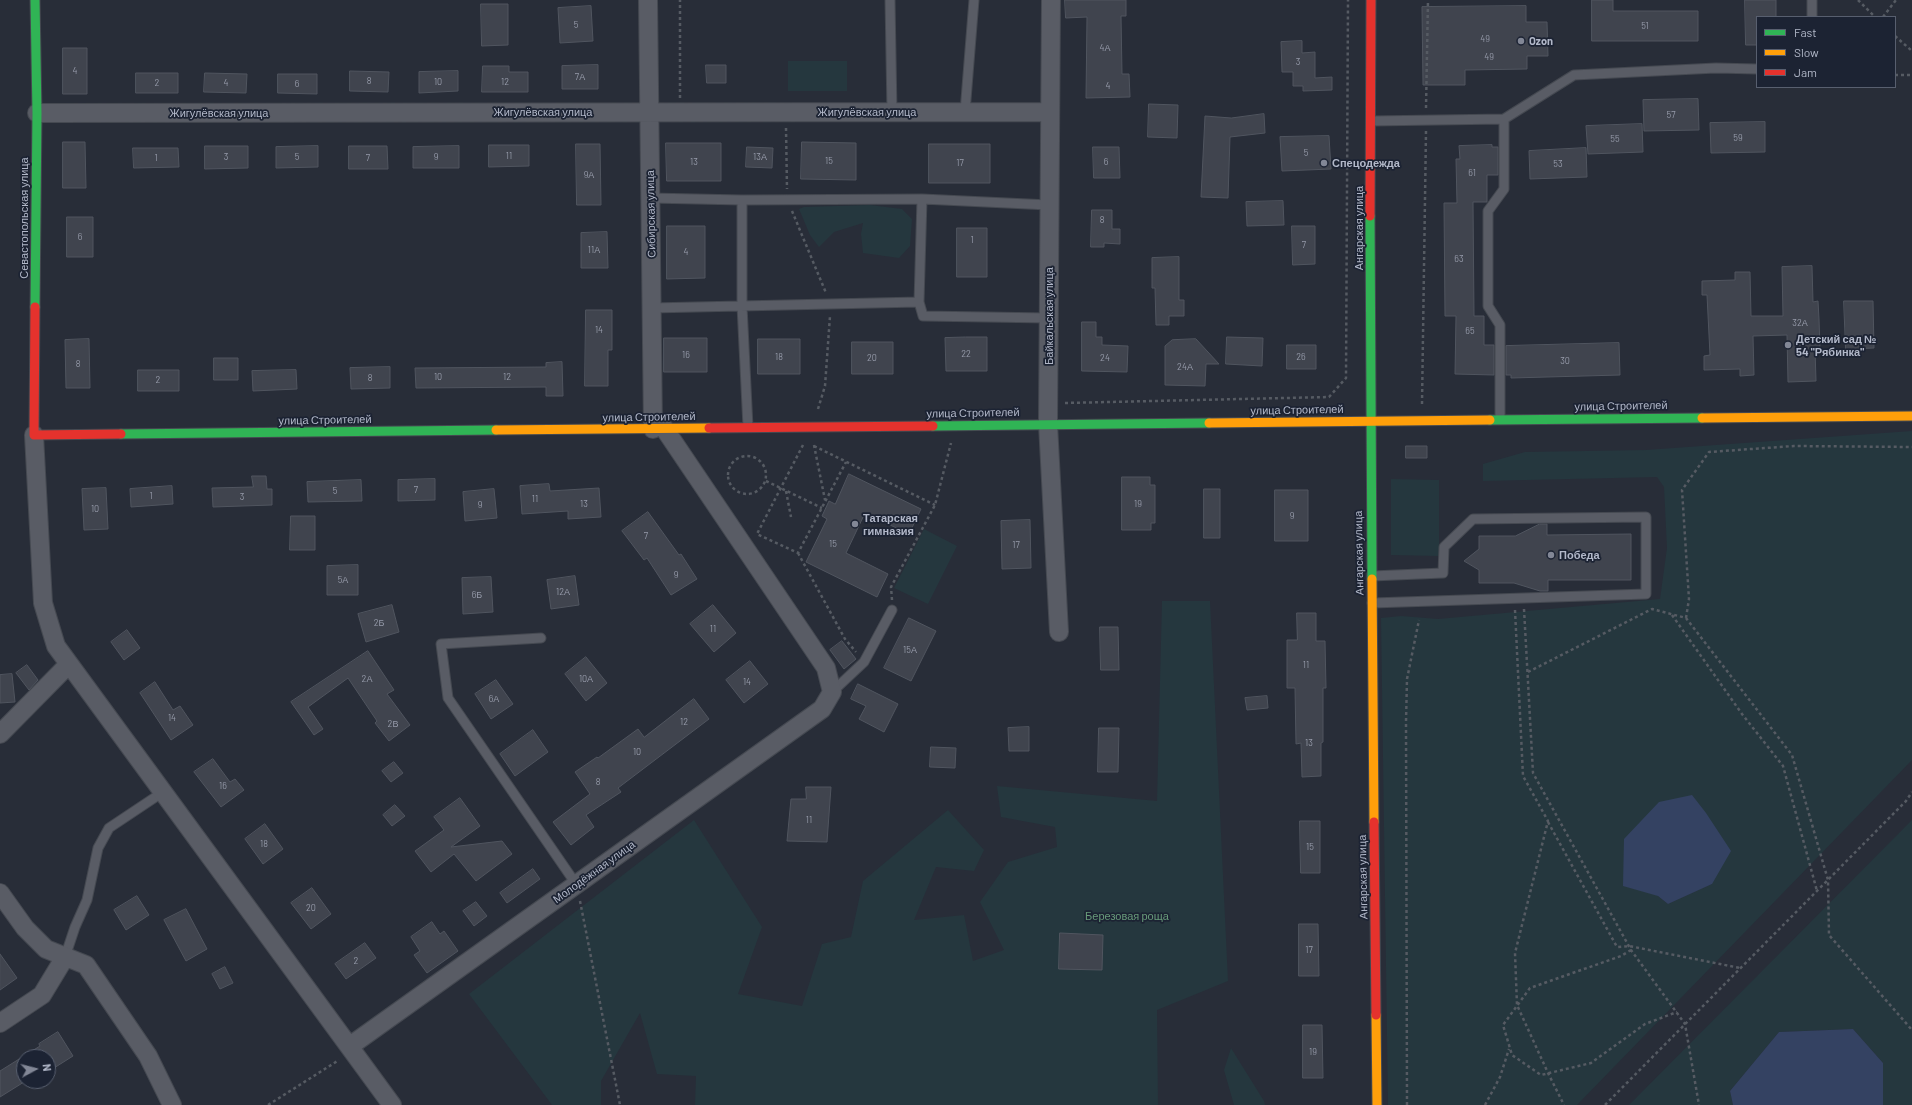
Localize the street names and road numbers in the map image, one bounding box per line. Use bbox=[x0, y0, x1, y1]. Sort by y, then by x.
street label: Жигулёвская улица bbox=[494, 105, 592, 119]
street label: Жигулёвская улица bbox=[818, 105, 916, 119]
street label: Жигулёвская улица bbox=[170, 106, 268, 120]
street label: Севастопольская улица bbox=[17, 157, 31, 279]
street label: Сибирская улица bbox=[644, 170, 658, 258]
street label: Ангарская улица bbox=[1352, 186, 1366, 270]
street label: Байкальская улица bbox=[1042, 267, 1056, 365]
street label: улица Строителей bbox=[1574, 399, 1668, 413]
street label: улица Строителей bbox=[1250, 403, 1344, 417]
street label: улица Строителей bbox=[926, 406, 1020, 420]
street label: улица Строителей bbox=[602, 410, 696, 424]
street label: улица Строителей bbox=[278, 413, 372, 427]
street label: Ангарская улица bbox=[1352, 511, 1366, 595]
street label: Ангарская улица bbox=[1356, 835, 1370, 919]
street label: Молодёжная улица bbox=[550, 838, 638, 906]

